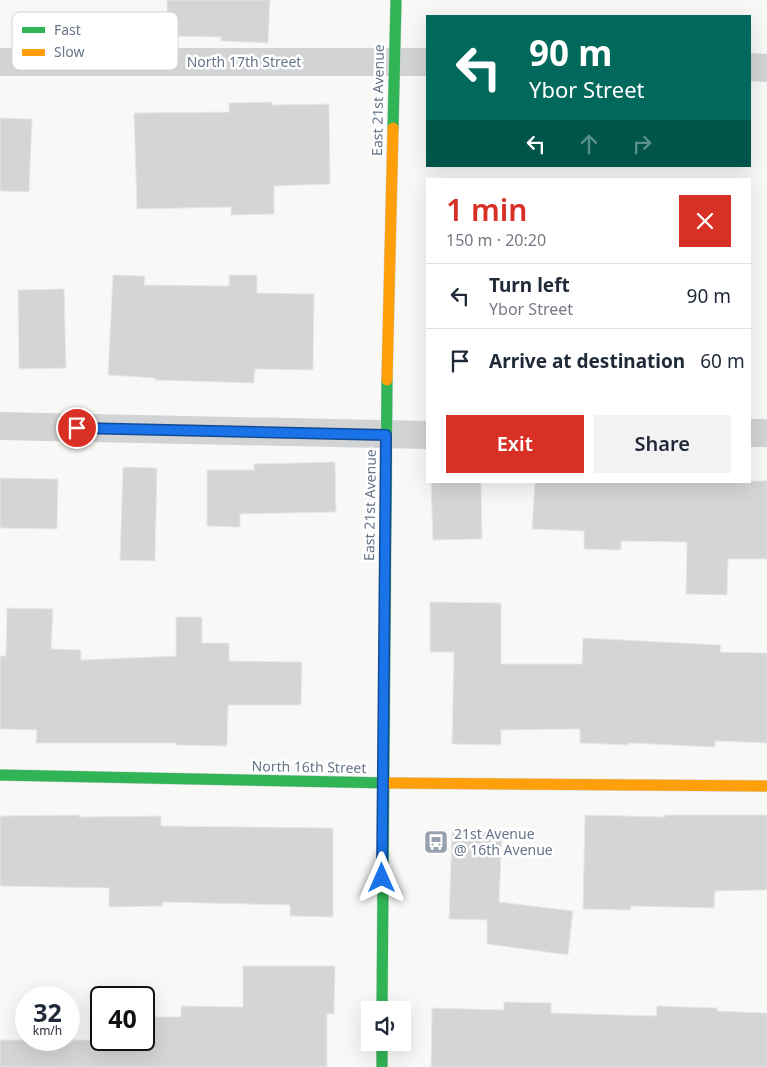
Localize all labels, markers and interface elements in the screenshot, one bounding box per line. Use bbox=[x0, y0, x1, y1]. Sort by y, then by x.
legend bbox=[12, 12, 178, 70]
text: Fast bbox=[54, 20, 81, 39]
text: 90 m bbox=[529, 29, 612, 76]
icon: left bbox=[446, 35, 511, 100]
text: Slow bbox=[54, 42, 85, 61]
street label: East 21st Avenue bbox=[367, 44, 388, 156]
street label: North 17th Street bbox=[187, 52, 301, 71]
text: Ybor Street bbox=[529, 74, 645, 104]
icon: left bbox=[522, 130, 550, 158]
icon: ahead bbox=[575, 130, 603, 158]
icon: right bbox=[628, 130, 656, 158]
text: 1 min bbox=[446, 189, 527, 230]
button: close bbox=[679, 195, 731, 247]
text: 150 m · 20:20 bbox=[446, 229, 546, 251]
text: Turn left bbox=[489, 272, 570, 298]
icon: left bbox=[446, 282, 474, 310]
text: 90 m bbox=[687, 283, 731, 309]
text: Ybor Street bbox=[489, 298, 573, 320]
icon: arrive bbox=[446, 347, 474, 375]
text: Arrive at destination bbox=[489, 348, 685, 374]
text: 60 m bbox=[700, 348, 745, 374]
pin bbox=[56, 407, 98, 449]
icon: arrive bbox=[63, 414, 91, 442]
button: Exit bbox=[446, 415, 584, 473]
button: Share bbox=[594, 415, 731, 473]
street label: East 21st Avenue bbox=[359, 449, 380, 561]
street label: North 16th Street bbox=[252, 756, 367, 777]
place label: 21st Avenue @ 16th Avenue bbox=[454, 824, 553, 859]
bus stop icon: 21st Avenue @ 16th Avenue bbox=[423, 829, 449, 855]
position arrow bbox=[355, 851, 407, 903]
speed limit sign: 40 bbox=[90, 986, 155, 1051]
text: 32 bbox=[33, 995, 62, 1029]
map controls bbox=[361, 1001, 411, 1051]
button: sound bbox=[361, 1001, 411, 1051]
text: km/h bbox=[33, 1022, 62, 1039]

